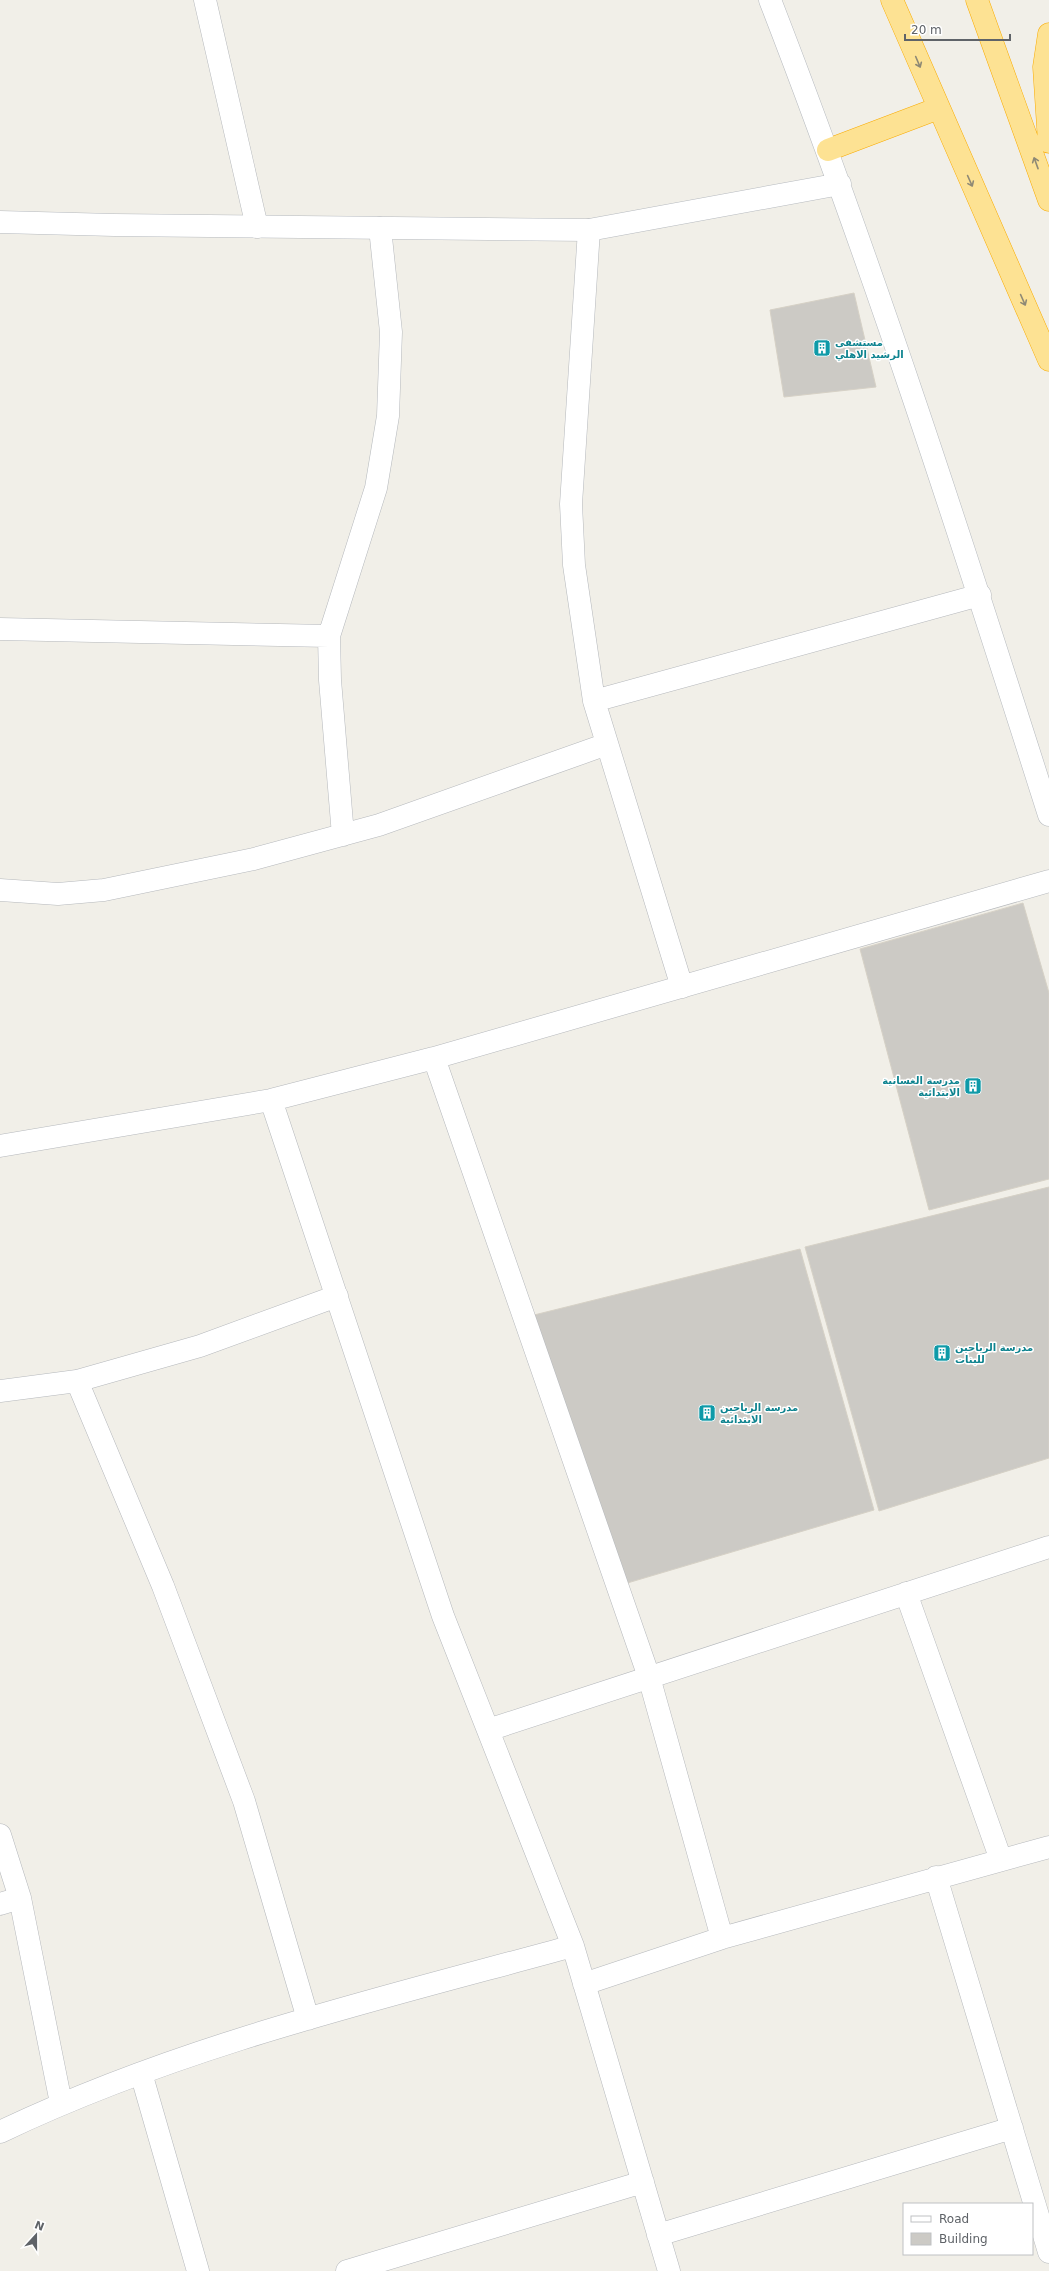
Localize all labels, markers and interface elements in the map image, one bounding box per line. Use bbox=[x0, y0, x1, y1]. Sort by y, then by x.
scale bar bbox=[905, 16, 1010, 42]
text: 20 m bbox=[911, 23, 942, 37]
one-way arrow bbox=[915, 55, 923, 67]
one-way arrow bbox=[1031, 157, 1039, 169]
one-way arrow bbox=[967, 174, 975, 186]
one-way arrow bbox=[1019, 293, 1027, 305]
place label: مستشفى الرشيد الاهلي bbox=[835, 337, 904, 361]
building icon: مستشفى الرشيد الاهلي bbox=[812, 338, 832, 358]
place label: مدرسة الغسانية الابتدائية bbox=[882, 1075, 960, 1098]
building icon: مدرسة الغسانية الابتدائية bbox=[963, 1076, 983, 1096]
place label: مدرسة الرياحين للبنات bbox=[955, 1342, 1033, 1365]
building icon: مدرسة الرياحين للبنات bbox=[932, 1343, 952, 1363]
place label: مدرسة الرياحين الابتدائية bbox=[720, 1402, 798, 1425]
building icon: مدرسة الرياحين الابتدائية bbox=[697, 1403, 717, 1423]
legend bbox=[903, 2203, 1033, 2255]
text: Road bbox=[939, 2212, 969, 2226]
north arrow bbox=[16, 2215, 56, 2255]
text: N bbox=[33, 2218, 46, 2234]
text: Building bbox=[939, 2232, 988, 2246]

